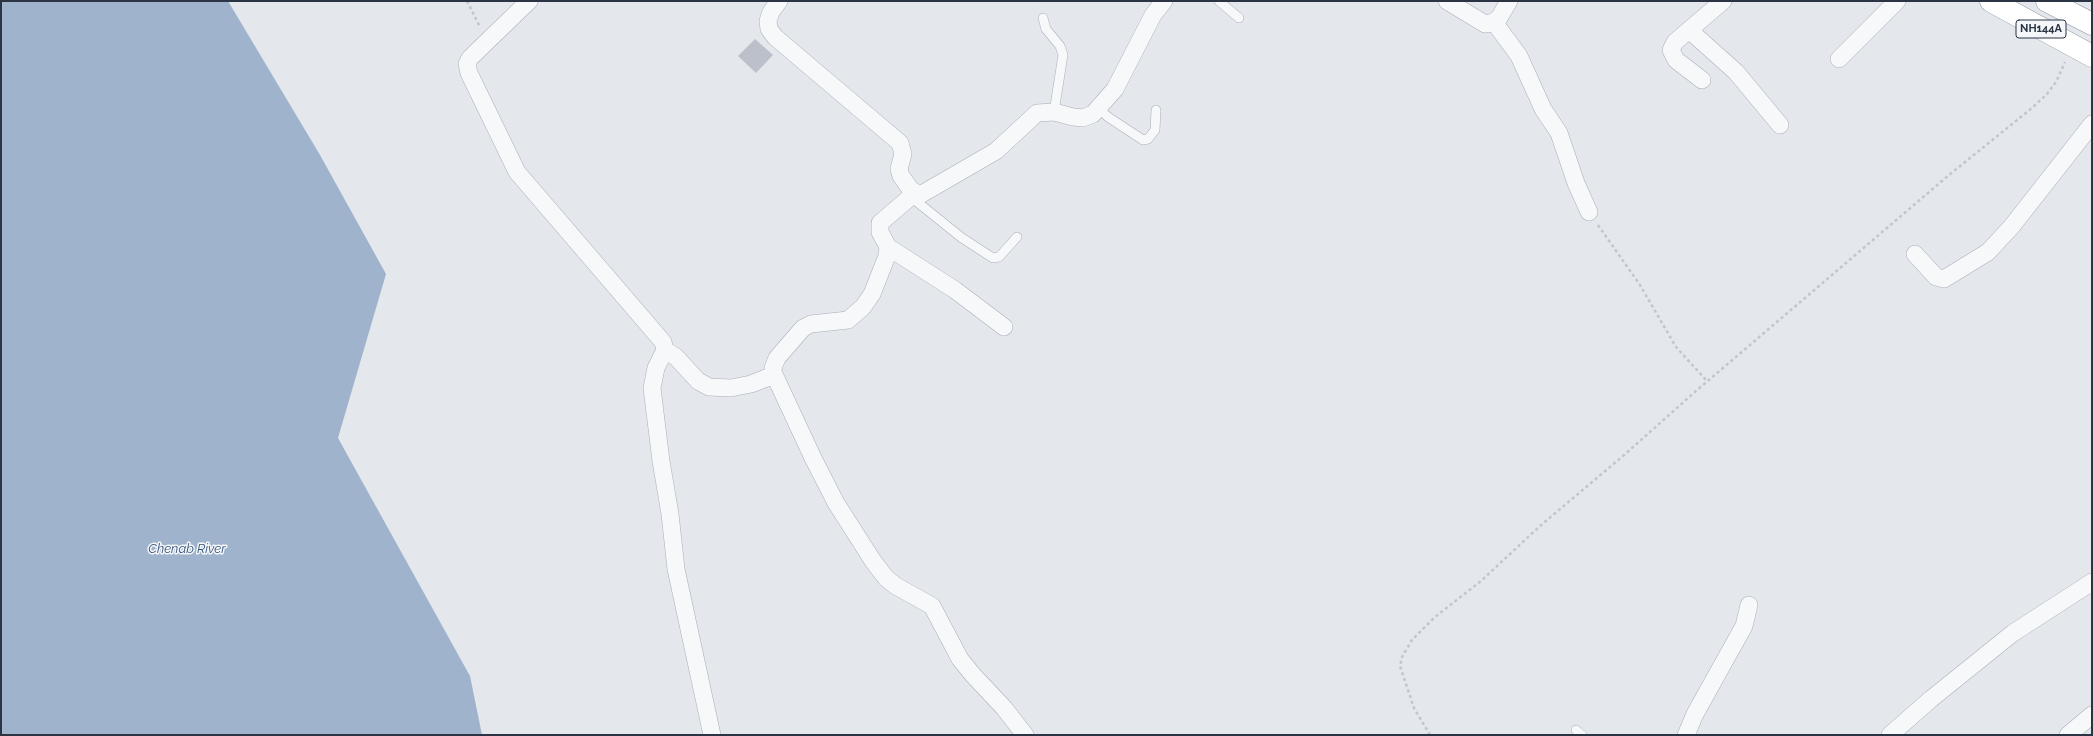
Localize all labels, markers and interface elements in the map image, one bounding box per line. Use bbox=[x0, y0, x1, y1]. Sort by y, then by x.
road number: NH144A bbox=[2016, 20, 2066, 38]
water label: Chenab River bbox=[148, 541, 226, 557]

